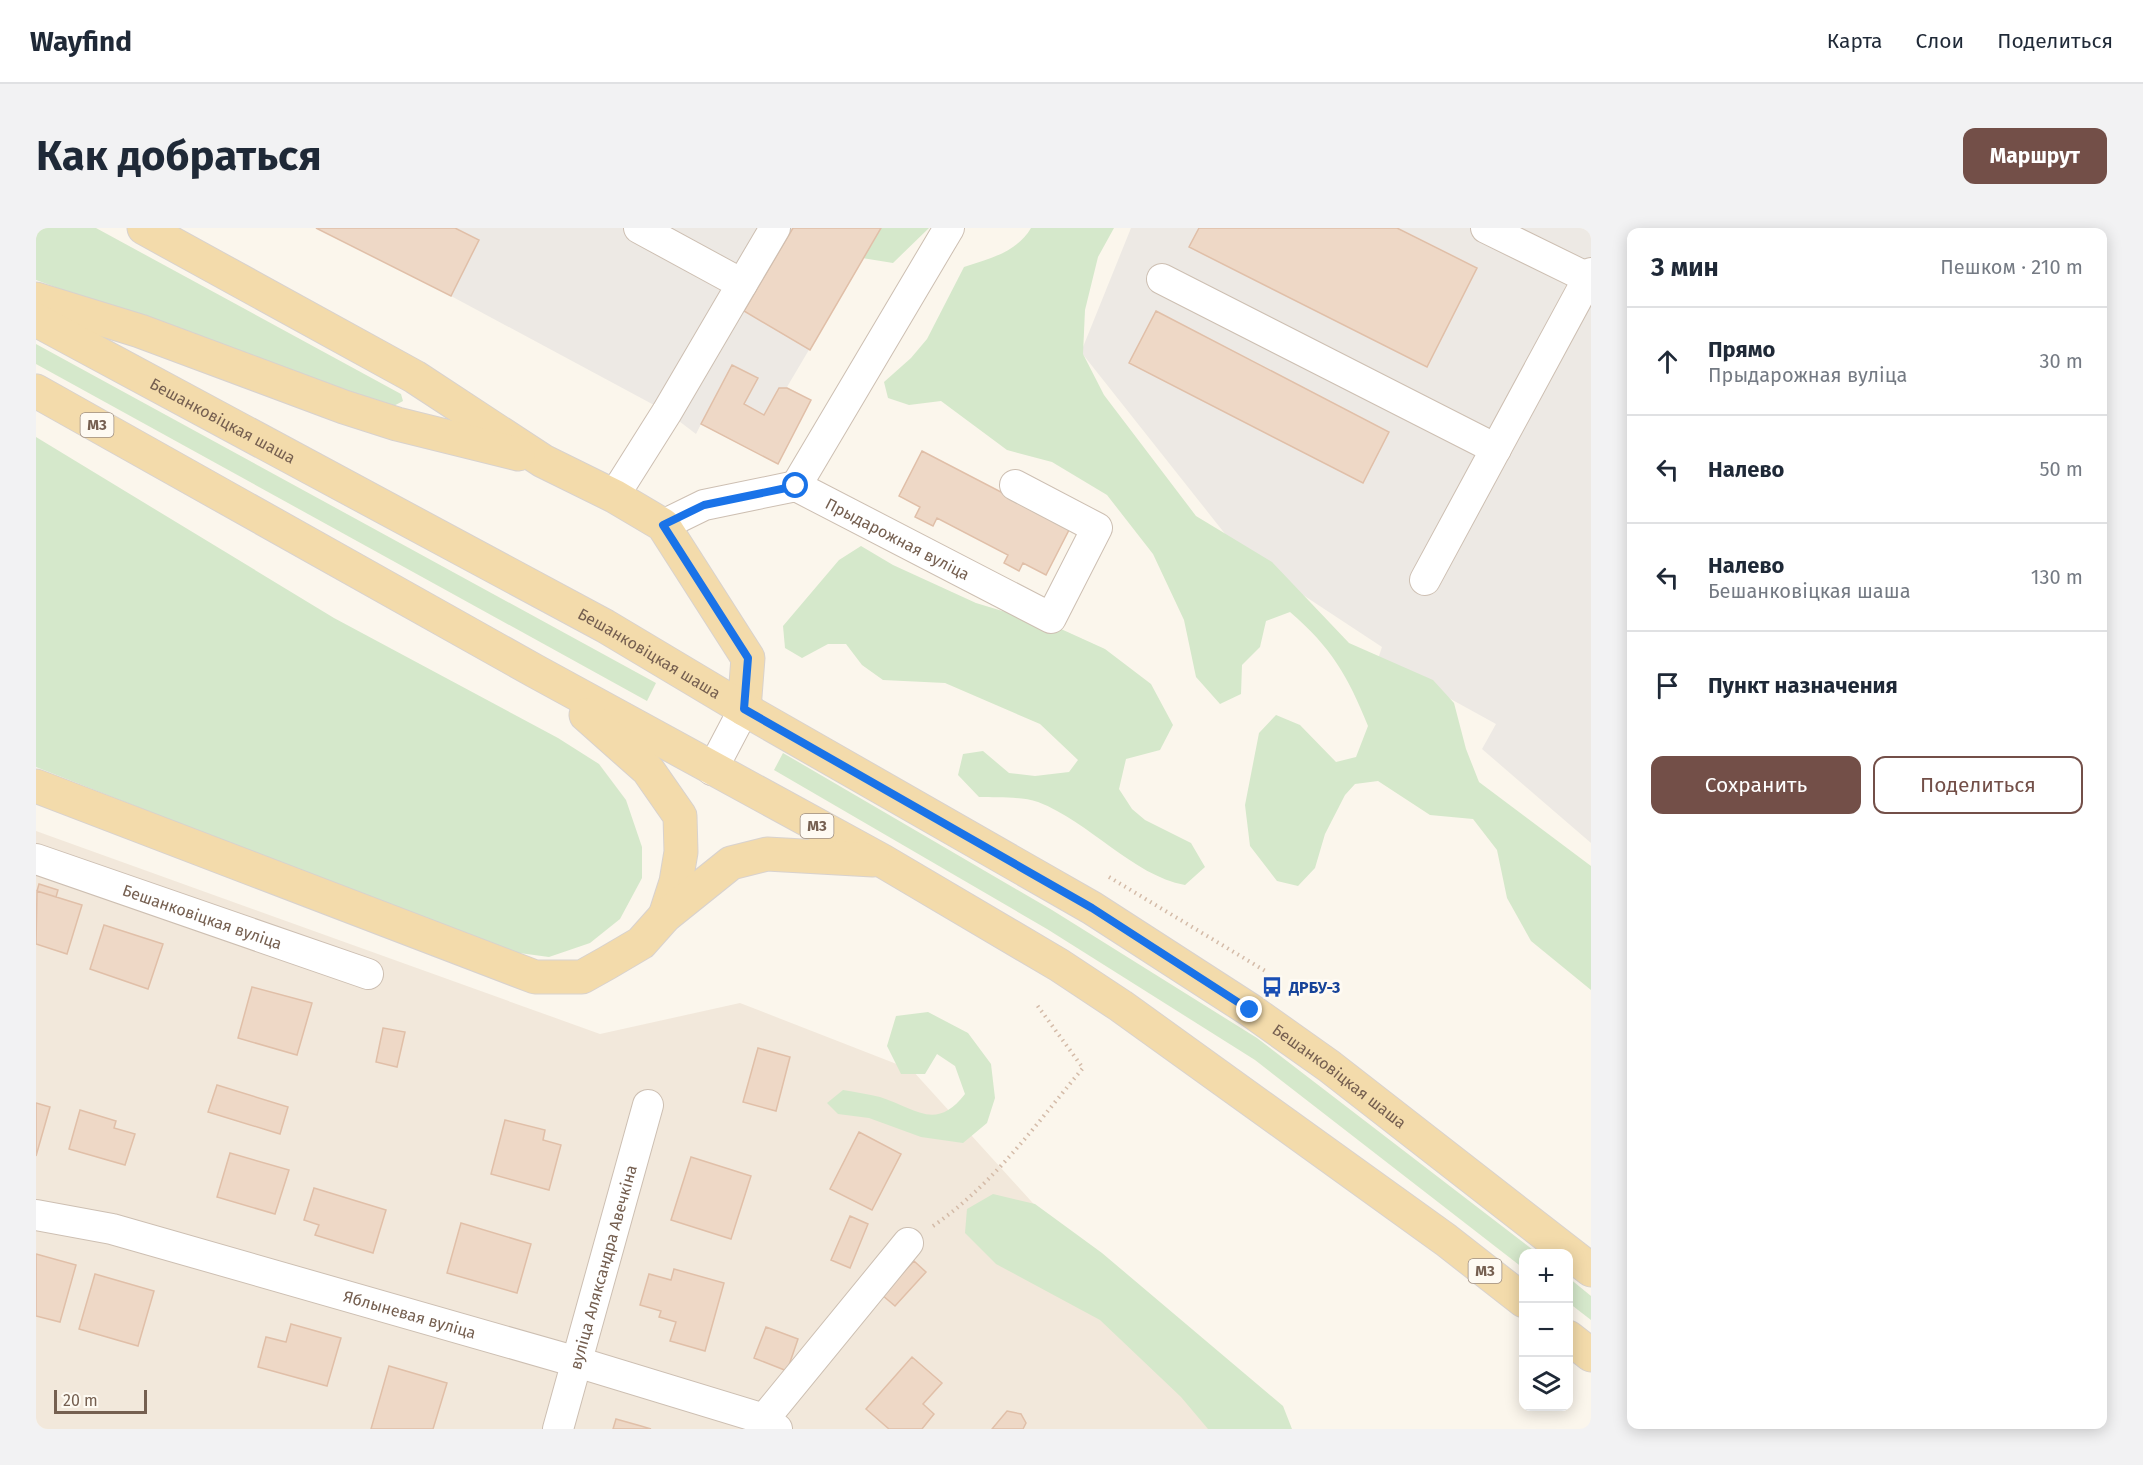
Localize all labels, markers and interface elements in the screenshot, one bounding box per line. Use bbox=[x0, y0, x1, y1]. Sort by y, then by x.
text: Wayfind bbox=[30, 25, 132, 58]
text: Карта bbox=[1827, 28, 1883, 54]
text: Слои bbox=[1916, 28, 1964, 54]
text: Поделиться bbox=[1997, 28, 2113, 54]
button: Маршрут bbox=[1963, 128, 2107, 184]
text: Как добраться bbox=[36, 131, 322, 181]
text: 3 мин bbox=[1651, 252, 1719, 283]
text: Пешком · 210 m bbox=[1940, 255, 2083, 279]
text: Прямо bbox=[1708, 336, 1775, 363]
icon: ahead bbox=[1651, 345, 1684, 378]
text: 30 m bbox=[2039, 349, 2083, 373]
text: Прыдарожная вуліца bbox=[1708, 363, 1907, 387]
street label: Бешанковіцкая шаша bbox=[147, 374, 298, 468]
road number: М3 bbox=[80, 413, 114, 437]
icon: left bbox=[1651, 453, 1684, 486]
text: Налево bbox=[1708, 456, 1784, 483]
text: 50 m bbox=[2039, 457, 2083, 481]
route start bbox=[782, 472, 808, 498]
street label: Прыдарожная вуліца bbox=[822, 494, 973, 584]
text: Налево bbox=[1708, 552, 1784, 579]
icon: left bbox=[1651, 561, 1684, 594]
text: 130 m bbox=[2031, 565, 2083, 589]
text: Бешанковіцкая шаша bbox=[1708, 579, 1911, 603]
street label: Бешанковіцкая шаша bbox=[575, 604, 724, 703]
icon: arrive bbox=[1651, 669, 1684, 702]
text: Пункт назначения bbox=[1708, 672, 1898, 699]
button: Сохранить bbox=[1651, 756, 1861, 814]
button: Поделиться bbox=[1873, 756, 2083, 814]
road number: М3 bbox=[800, 814, 834, 838]
street label: Бешанковіцкая вуліца bbox=[120, 881, 284, 953]
bus stop icon: ДРБУ-3 bbox=[1260, 975, 1284, 999]
place label: ДРБУ-3 bbox=[1288, 978, 1340, 997]
route end bbox=[1236, 996, 1262, 1022]
street label: Бешанковіцкая шаша bbox=[1269, 1020, 1410, 1132]
street label: вуліца Аляксандра Авечкіна bbox=[566, 1163, 641, 1372]
map controls bbox=[1519, 1249, 1573, 1411]
button: + bbox=[1519, 1249, 1573, 1303]
road number: М3 bbox=[1468, 1259, 1502, 1283]
street label: Яблыневая вуліца bbox=[341, 1287, 478, 1343]
button: − bbox=[1519, 1303, 1573, 1357]
button: layers bbox=[1519, 1357, 1573, 1411]
scale bar bbox=[54, 1387, 147, 1414]
text: 20 m bbox=[63, 1391, 98, 1410]

